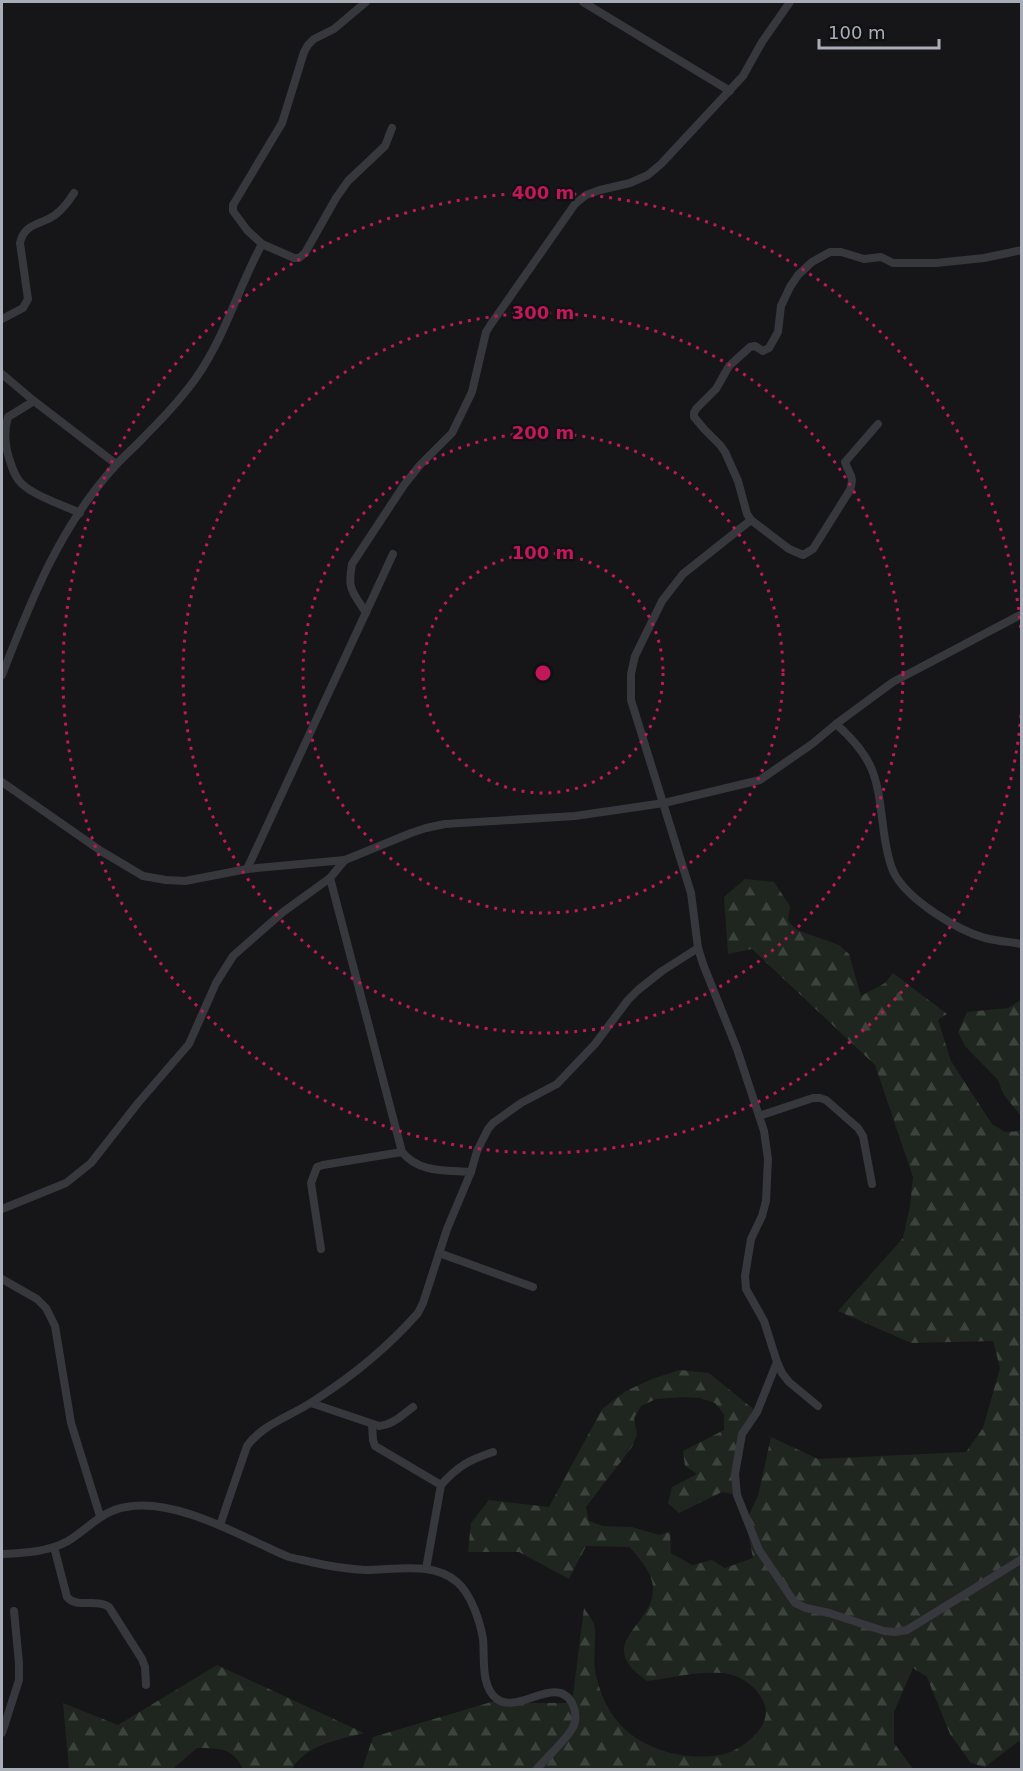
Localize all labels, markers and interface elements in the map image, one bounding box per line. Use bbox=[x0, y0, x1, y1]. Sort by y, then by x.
scale bar bbox=[819, 12, 939, 50]
text: 100 m bbox=[828, 22, 886, 43]
text: 400 m bbox=[512, 182, 574, 203]
text: 300 m bbox=[512, 302, 574, 323]
text: 200 m bbox=[512, 422, 574, 443]
text: 100 m bbox=[512, 542, 574, 563]
centre of rings bbox=[533, 663, 553, 683]

